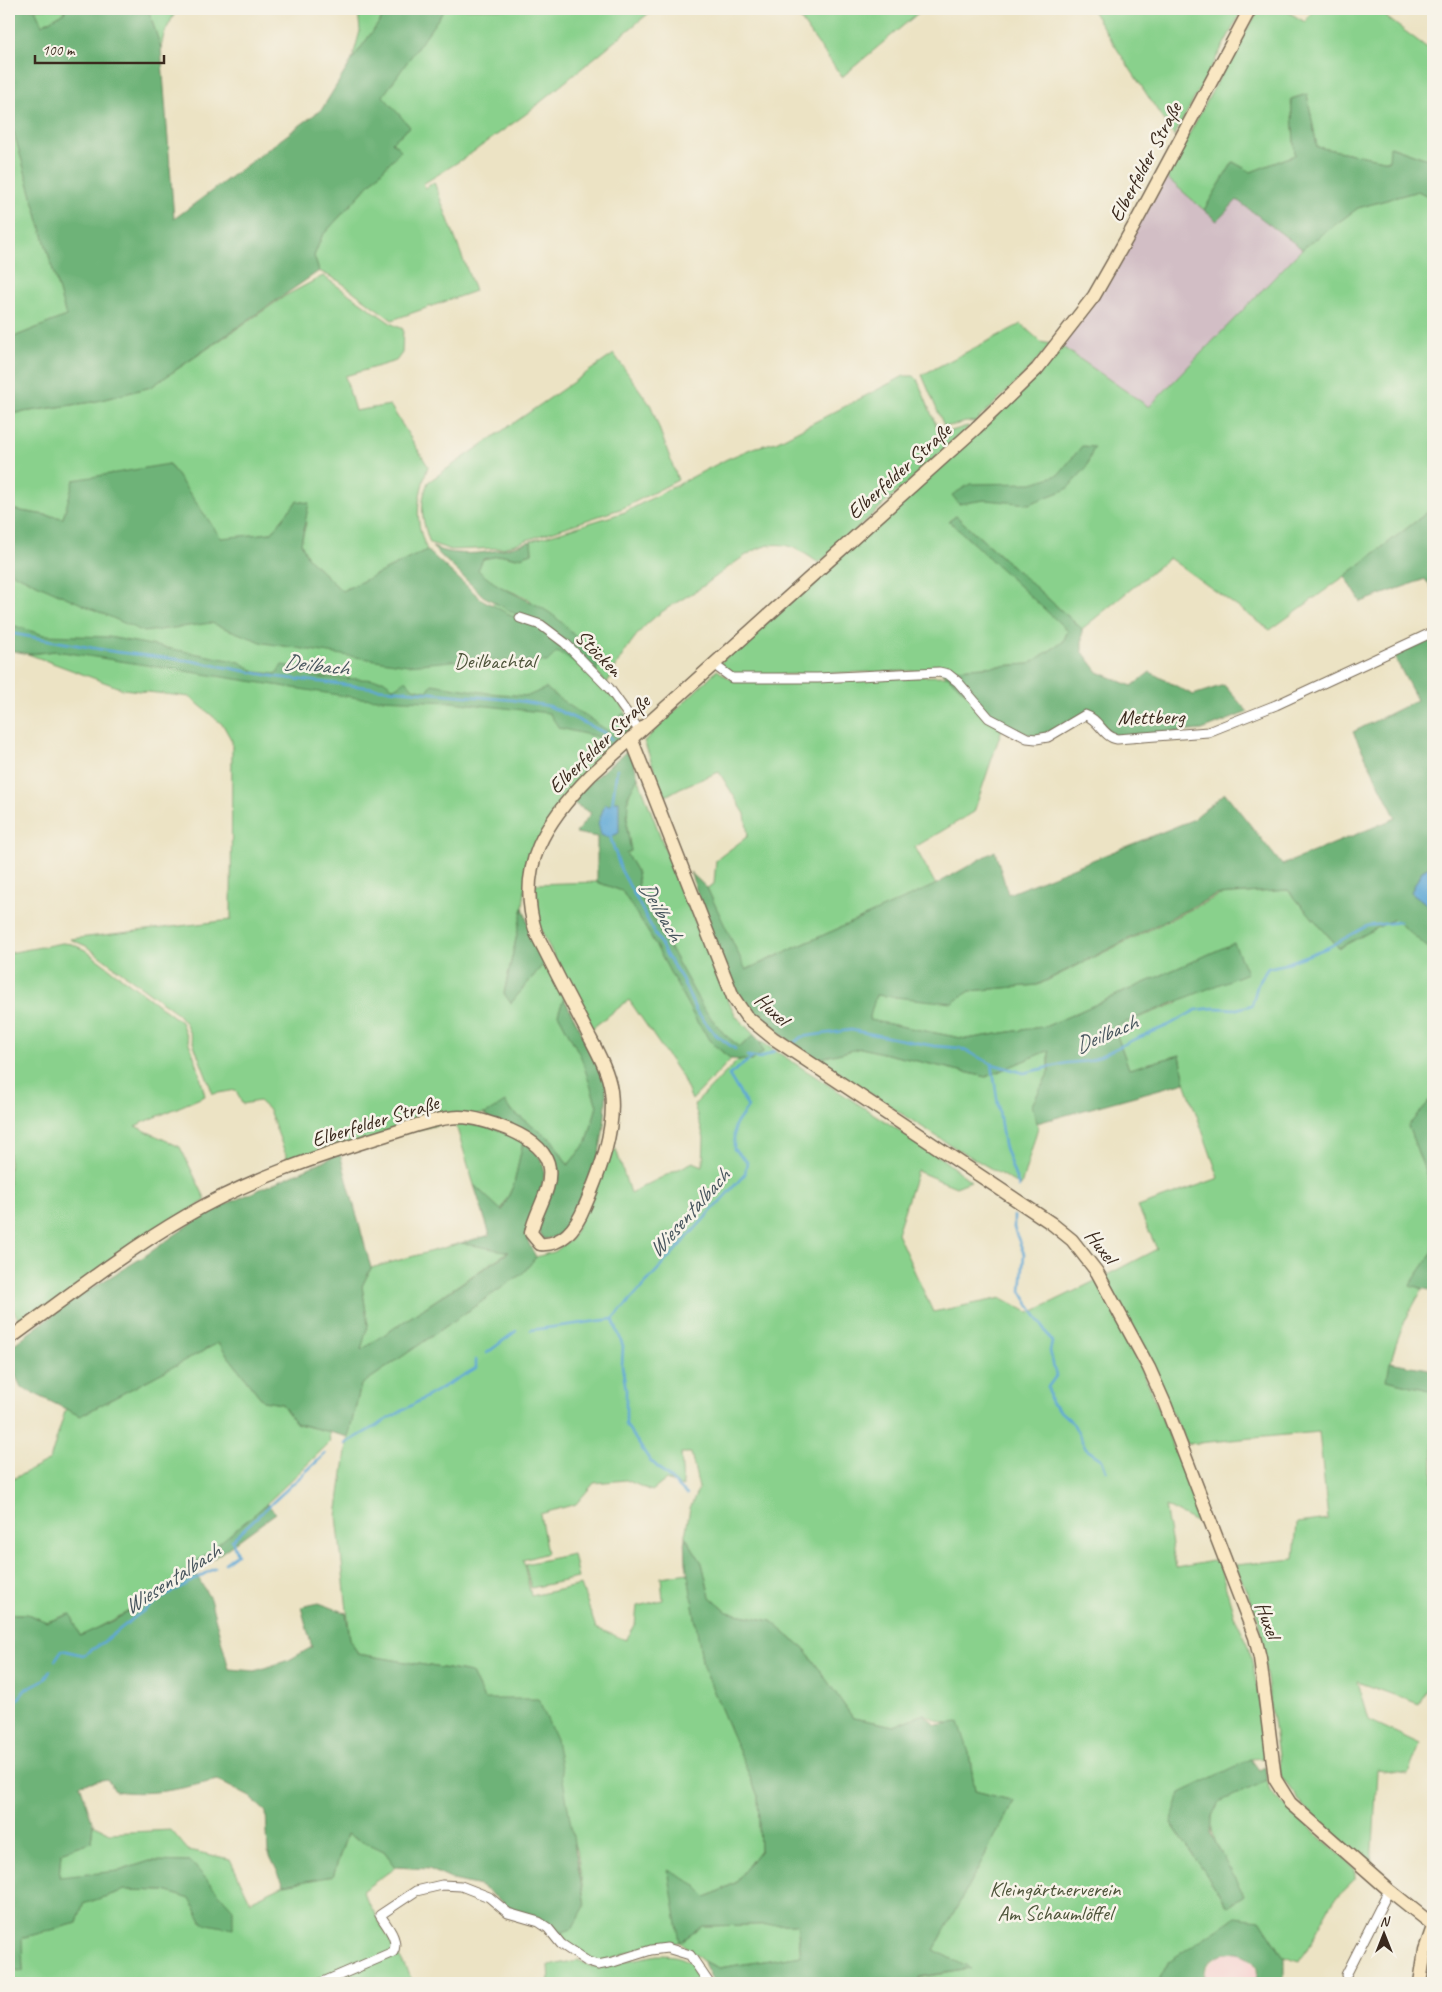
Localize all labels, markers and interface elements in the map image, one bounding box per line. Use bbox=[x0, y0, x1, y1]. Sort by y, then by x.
scale bar bbox=[35, 32, 164, 64]
text: 100 m bbox=[42, 41, 76, 60]
street label: Elberfelder Straße bbox=[1103, 96, 1188, 226]
street label: Elberfelder Straße bbox=[841, 416, 958, 525]
street label: Stöcken bbox=[570, 624, 629, 683]
water label: Deilbach bbox=[282, 648, 352, 683]
park label: Deilbachtal bbox=[454, 648, 539, 674]
street label: Elberfelder Straße bbox=[543, 687, 657, 799]
street label: Mettberg bbox=[1117, 703, 1186, 731]
water label: Deilbach bbox=[633, 876, 690, 948]
street label: Huxel bbox=[749, 987, 797, 1034]
water label: Deilbach bbox=[1071, 1008, 1143, 1060]
street label: Elberfelder Straße bbox=[308, 1089, 444, 1153]
water label: Wiesentalbach bbox=[642, 1162, 737, 1263]
street label: Huxel bbox=[1079, 1223, 1125, 1271]
water label: Wiesentalbach bbox=[118, 1536, 227, 1621]
street label: Huxel bbox=[1249, 1598, 1288, 1645]
park label: Kleingärtnerverein Am Schaumlöffel bbox=[990, 1876, 1121, 1926]
north arrow bbox=[1360, 1910, 1410, 1960]
text: N bbox=[1380, 1913, 1391, 1930]

